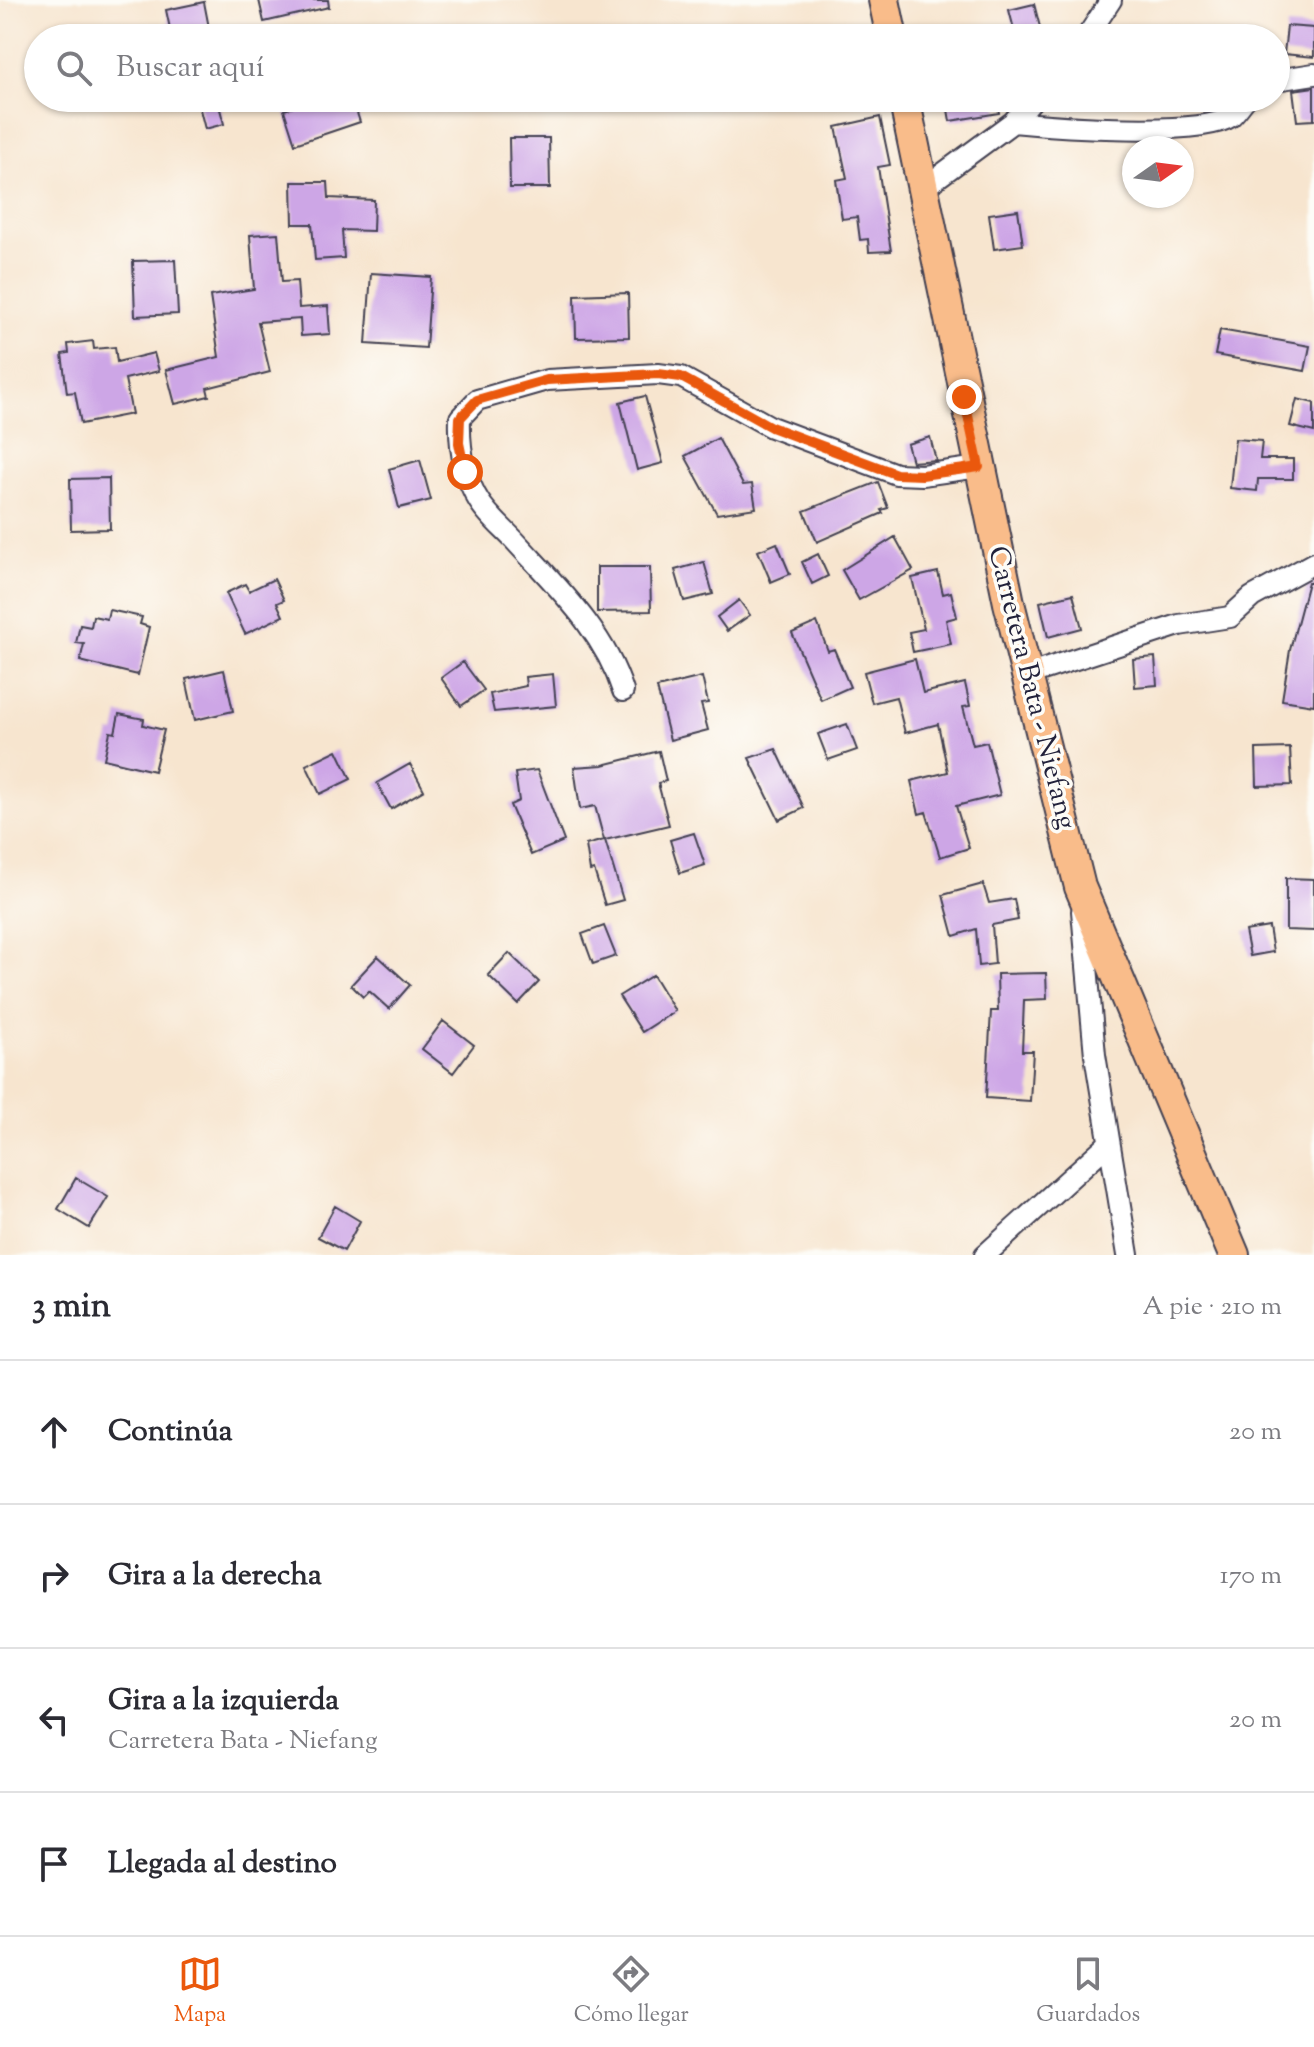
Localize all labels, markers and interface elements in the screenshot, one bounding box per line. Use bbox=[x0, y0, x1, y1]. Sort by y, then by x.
search box bbox=[24, 24, 1290, 112]
icon: search bbox=[52, 46, 96, 90]
text: Buscar aquí bbox=[116, 47, 264, 90]
north arrow bbox=[1122, 136, 1194, 208]
route end bbox=[946, 379, 982, 415]
route start bbox=[447, 454, 483, 490]
street label: Carretera Bata - Niefang bbox=[976, 542, 1086, 834]
text: 3 min bbox=[32, 1283, 111, 1332]
text: A pie · 210 m bbox=[1142, 1289, 1282, 1326]
icon: ahead bbox=[32, 1410, 76, 1454]
text: Continúa bbox=[108, 1411, 233, 1454]
text: 20 m bbox=[1229, 1414, 1282, 1451]
icon: right bbox=[32, 1554, 76, 1598]
text: Gira a la derecha bbox=[108, 1555, 322, 1598]
text: 170 m bbox=[1220, 1558, 1282, 1595]
text: Gira a la izquierda bbox=[108, 1680, 339, 1723]
icon: left bbox=[32, 1698, 76, 1742]
text: 20 m bbox=[1229, 1702, 1282, 1739]
text: Carretera Bata - Niefang bbox=[108, 1723, 378, 1760]
icon: arrive bbox=[32, 1842, 76, 1886]
text: Llegada al destino bbox=[108, 1843, 337, 1886]
tab: Mapa bbox=[174, 1952, 226, 2032]
tab: Cómo llegar bbox=[574, 1952, 689, 2032]
tab: Guardados bbox=[1036, 1952, 1140, 2032]

